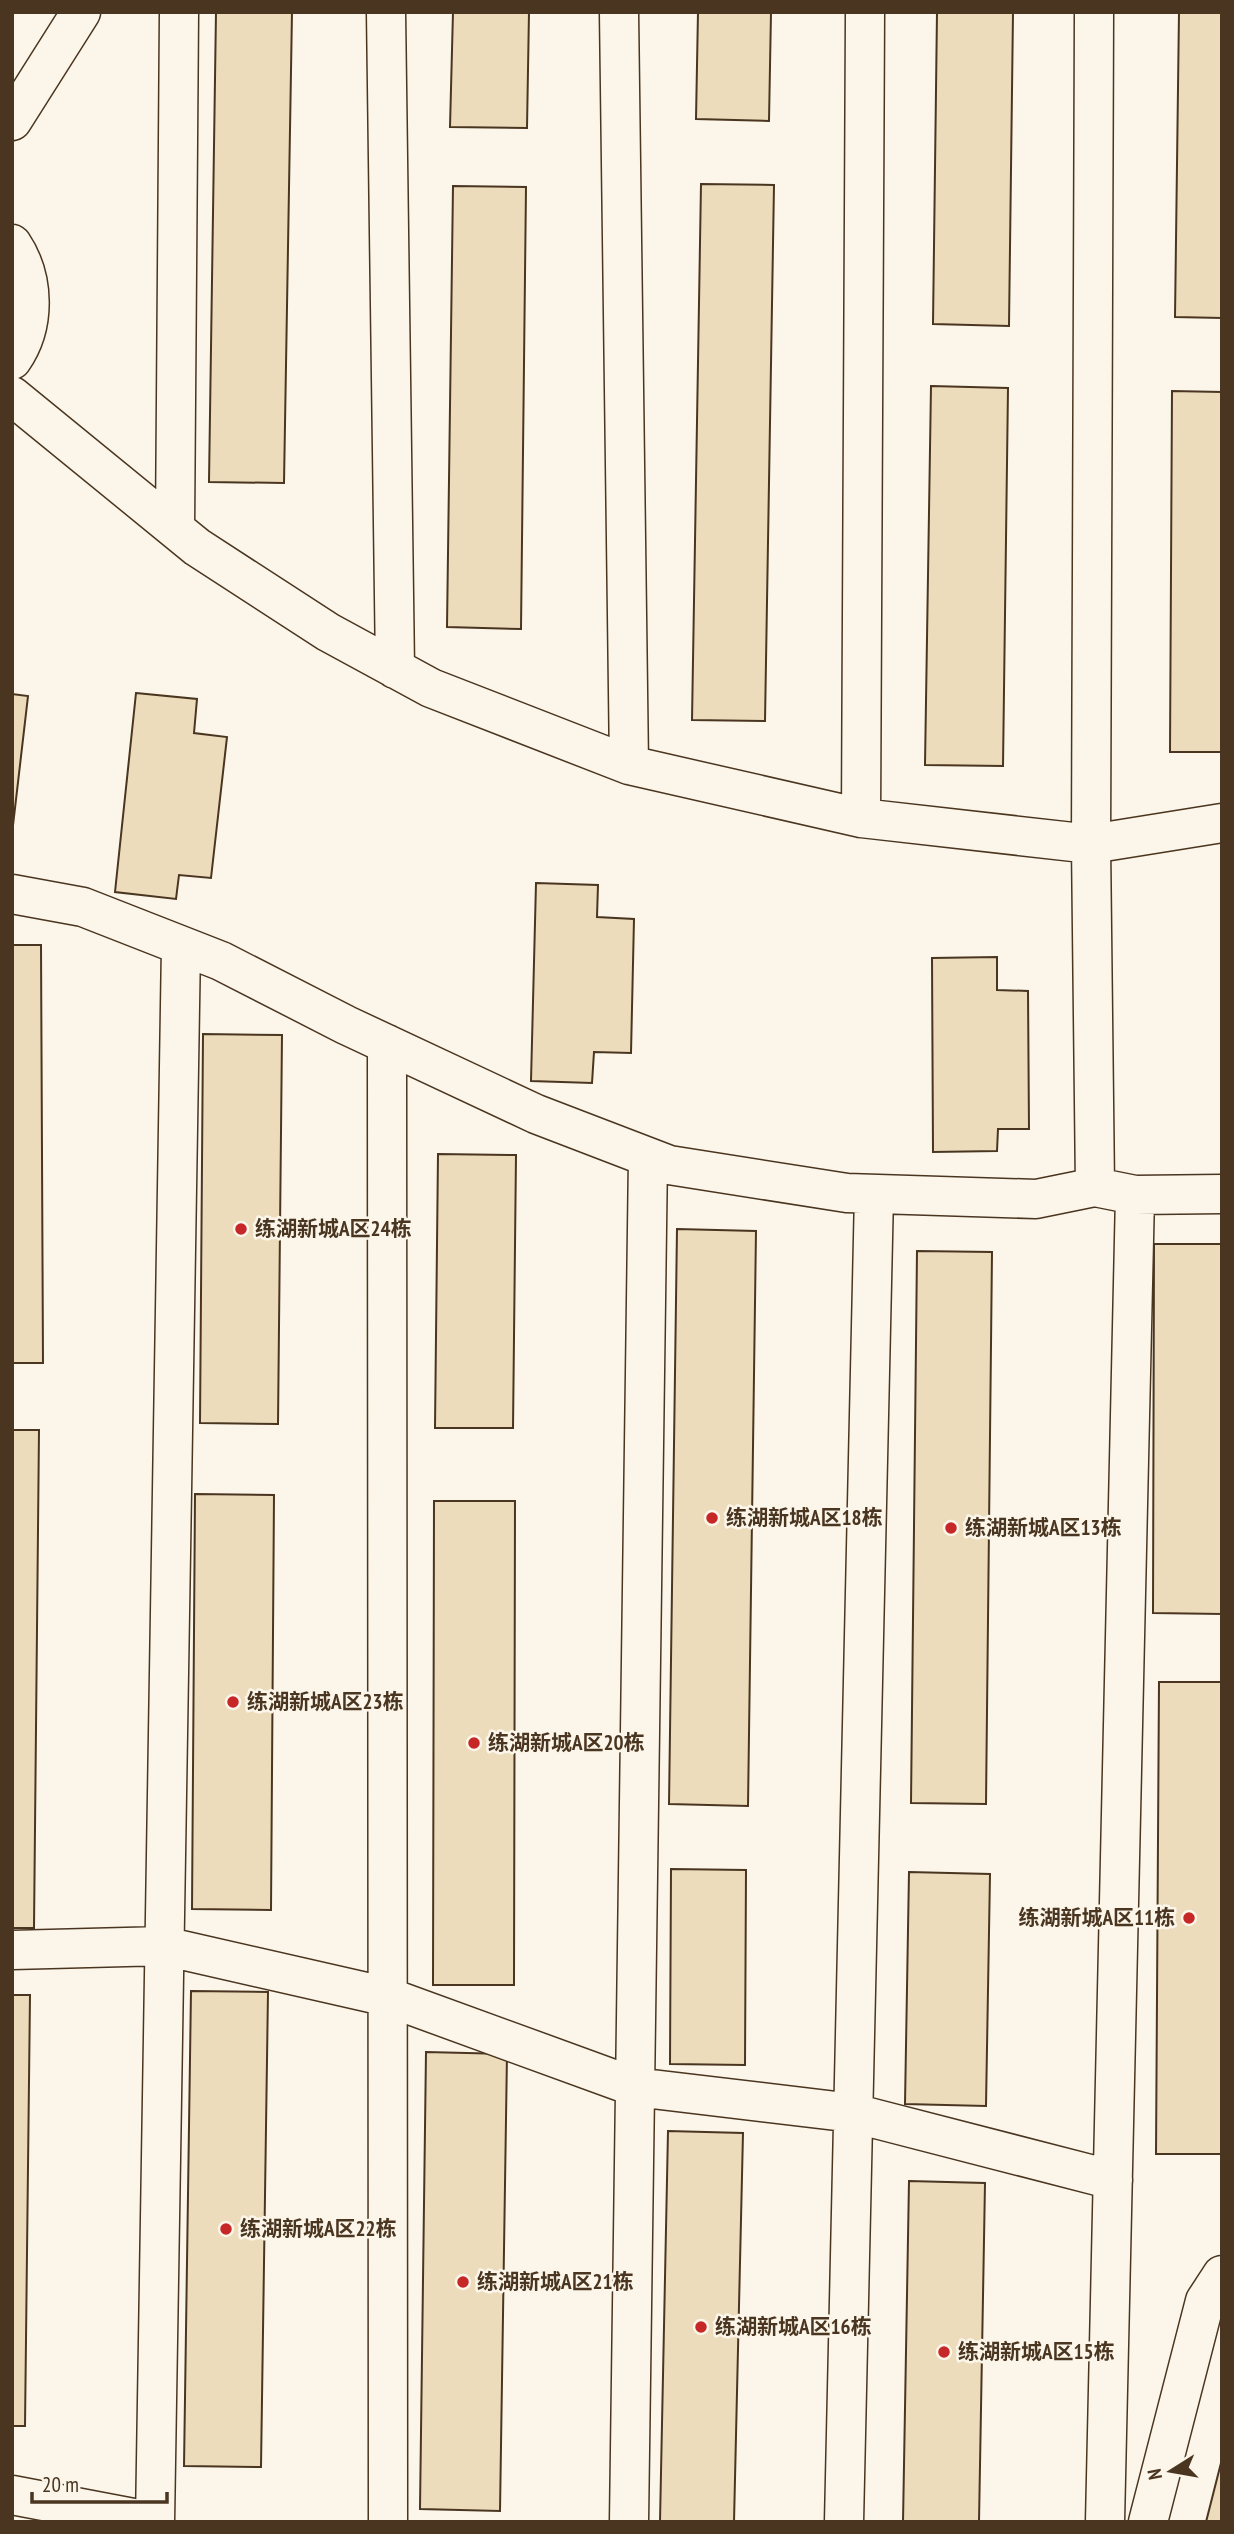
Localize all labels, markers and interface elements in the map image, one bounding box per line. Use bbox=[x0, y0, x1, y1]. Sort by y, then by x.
place label: 练湖新城A区24栋 bbox=[255, 1215, 412, 1242]
marker: 练湖新城A区24栋 bbox=[233, 1221, 249, 1237]
place label: 练湖新城A区18栋 bbox=[726, 1504, 883, 1531]
marker: 练湖新城A区18栋 bbox=[704, 1510, 720, 1526]
place label: 练湖新城A区13栋 bbox=[965, 1514, 1122, 1541]
marker: 练湖新城A区13栋 bbox=[943, 1520, 959, 1536]
place label: 练湖新城A区23栋 bbox=[247, 1688, 404, 1715]
marker: 练湖新城A区23栋 bbox=[225, 1694, 241, 1710]
place label: 练湖新城A区20栋 bbox=[488, 1729, 645, 1756]
marker: 练湖新城A区20栋 bbox=[466, 1735, 482, 1751]
place label: 练湖新城A区11栋 bbox=[1018, 1904, 1175, 1931]
marker: 练湖新城A区11栋 bbox=[1181, 1910, 1197, 1926]
place label: 练湖新城A区22栋 bbox=[240, 2215, 397, 2242]
marker: 练湖新城A区22栋 bbox=[218, 2221, 234, 2237]
place label: 练湖新城A区21栋 bbox=[477, 2268, 634, 2295]
marker: 练湖新城A区21栋 bbox=[455, 2274, 471, 2290]
place label: 练湖新城A区16栋 bbox=[715, 2313, 872, 2340]
marker: 练湖新城A区16栋 bbox=[693, 2319, 709, 2335]
place label: 练湖新城A区15栋 bbox=[958, 2338, 1115, 2365]
marker: 练湖新城A区15栋 bbox=[936, 2344, 952, 2360]
north arrow bbox=[1136, 2436, 1206, 2506]
scale bar bbox=[32, 2460, 166, 2504]
text: N bbox=[1142, 2467, 1167, 2482]
text: 20 m bbox=[42, 2471, 79, 2498]

